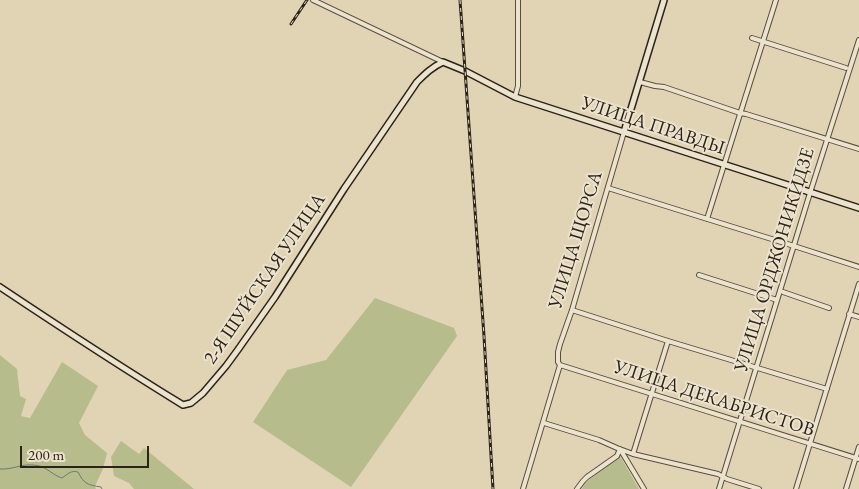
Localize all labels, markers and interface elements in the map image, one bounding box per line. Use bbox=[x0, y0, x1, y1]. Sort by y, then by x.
street label: УЛИЦА ПРАВДЫ bbox=[578, 92, 728, 160]
street label: УЛИЦА ОРДЖОНИКИДЗЕ bbox=[730, 145, 820, 375]
street label: УЛИЦА ЩОРСА bbox=[544, 169, 608, 311]
street label: 2-Я ШУЙСКАЯ УЛИЦА bbox=[199, 189, 331, 369]
street label: УЛИЦА ДЕКАБРИСТОВ bbox=[611, 356, 817, 442]
scale bar bbox=[22, 436, 151, 468]
text: 200 m bbox=[28, 445, 64, 464]

